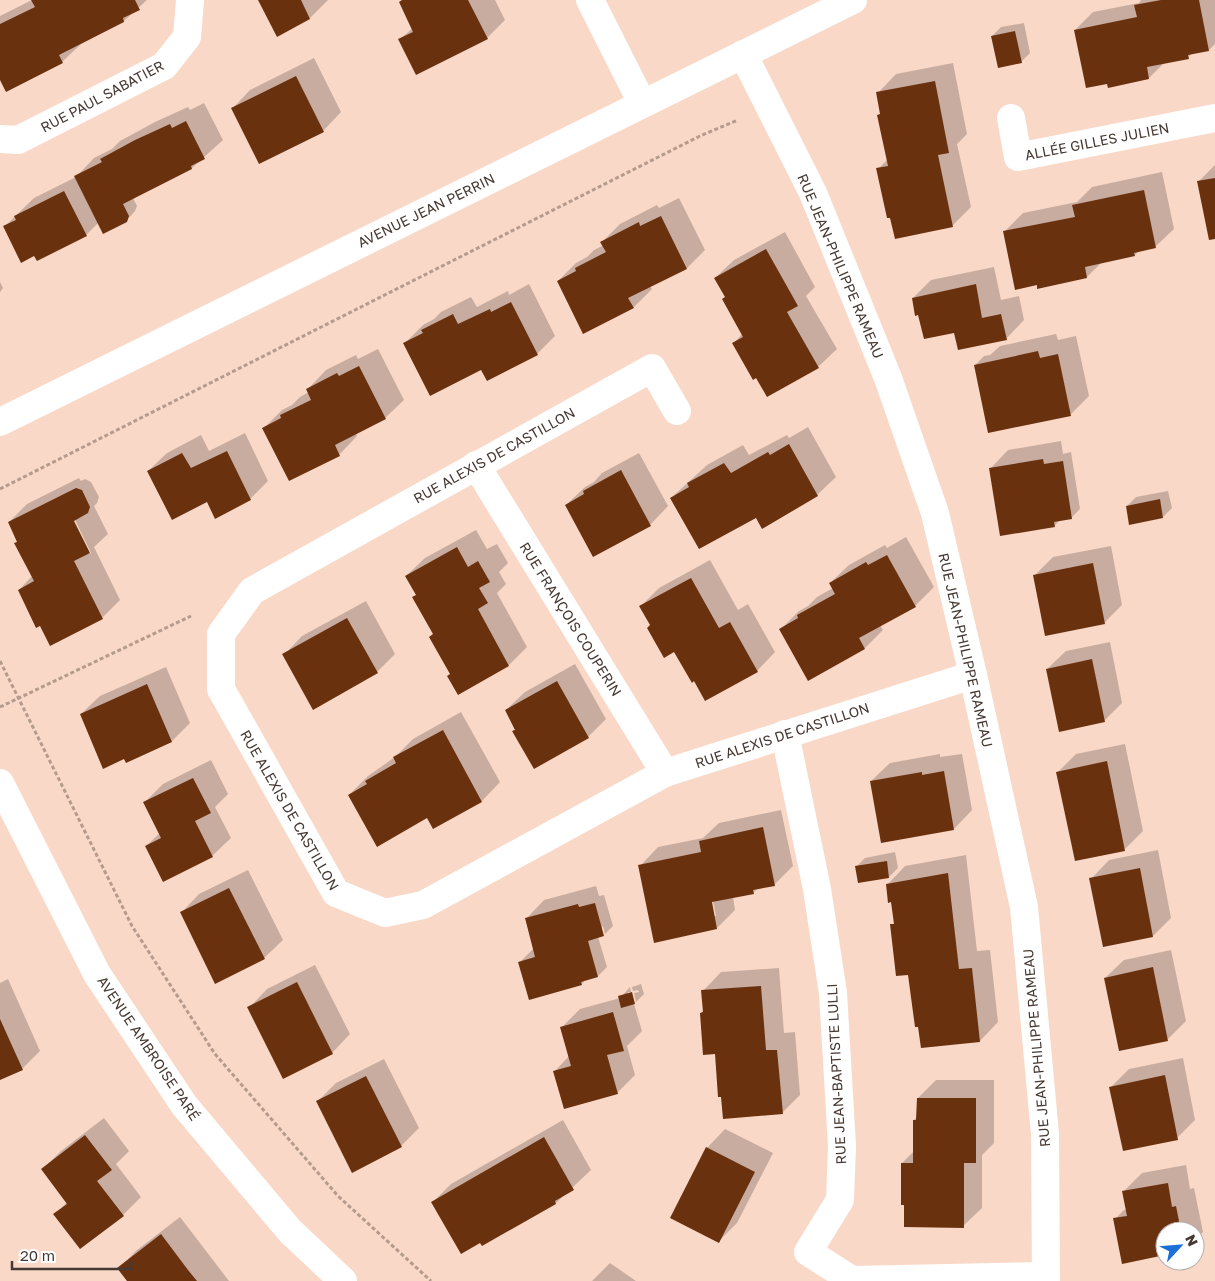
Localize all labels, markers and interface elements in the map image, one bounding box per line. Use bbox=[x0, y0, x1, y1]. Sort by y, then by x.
street label: RUE PAUL SABATIER bbox=[38, 56, 166, 136]
street label: ALLÉE GILLES JULIEN bbox=[1023, 119, 1171, 163]
street label: AVENUE JEAN PERRIN bbox=[355, 169, 497, 251]
street label: RUE JEAN-PHILIPPE RAMEAU bbox=[794, 171, 888, 361]
street label: RUE ALEXIS DE CASTILLON bbox=[410, 403, 578, 507]
street label: RUE FRANÇOIS COUPERIN bbox=[516, 539, 626, 699]
street label: RUE JEAN-PHILIPPE RAMEAU bbox=[935, 551, 997, 749]
street label: RUE ALEXIS DE CASTILLON bbox=[693, 699, 871, 771]
street label: RUE ALEXIS DE CASTILLON bbox=[237, 727, 343, 893]
street label: RUE JEAN-PHILIPPE RAMEAU bbox=[1019, 948, 1053, 1148]
street label: AVENUE AMBROISE PARÉ bbox=[94, 973, 204, 1123]
street label: RUE JEAN-BAPTISTE LULLI bbox=[823, 983, 849, 1165]
north arrow bbox=[1155, 1221, 1205, 1271]
text: N bbox=[1182, 1232, 1202, 1249]
scale bar bbox=[12, 1238, 131, 1270]
text: 20 m bbox=[20, 1246, 55, 1264]

